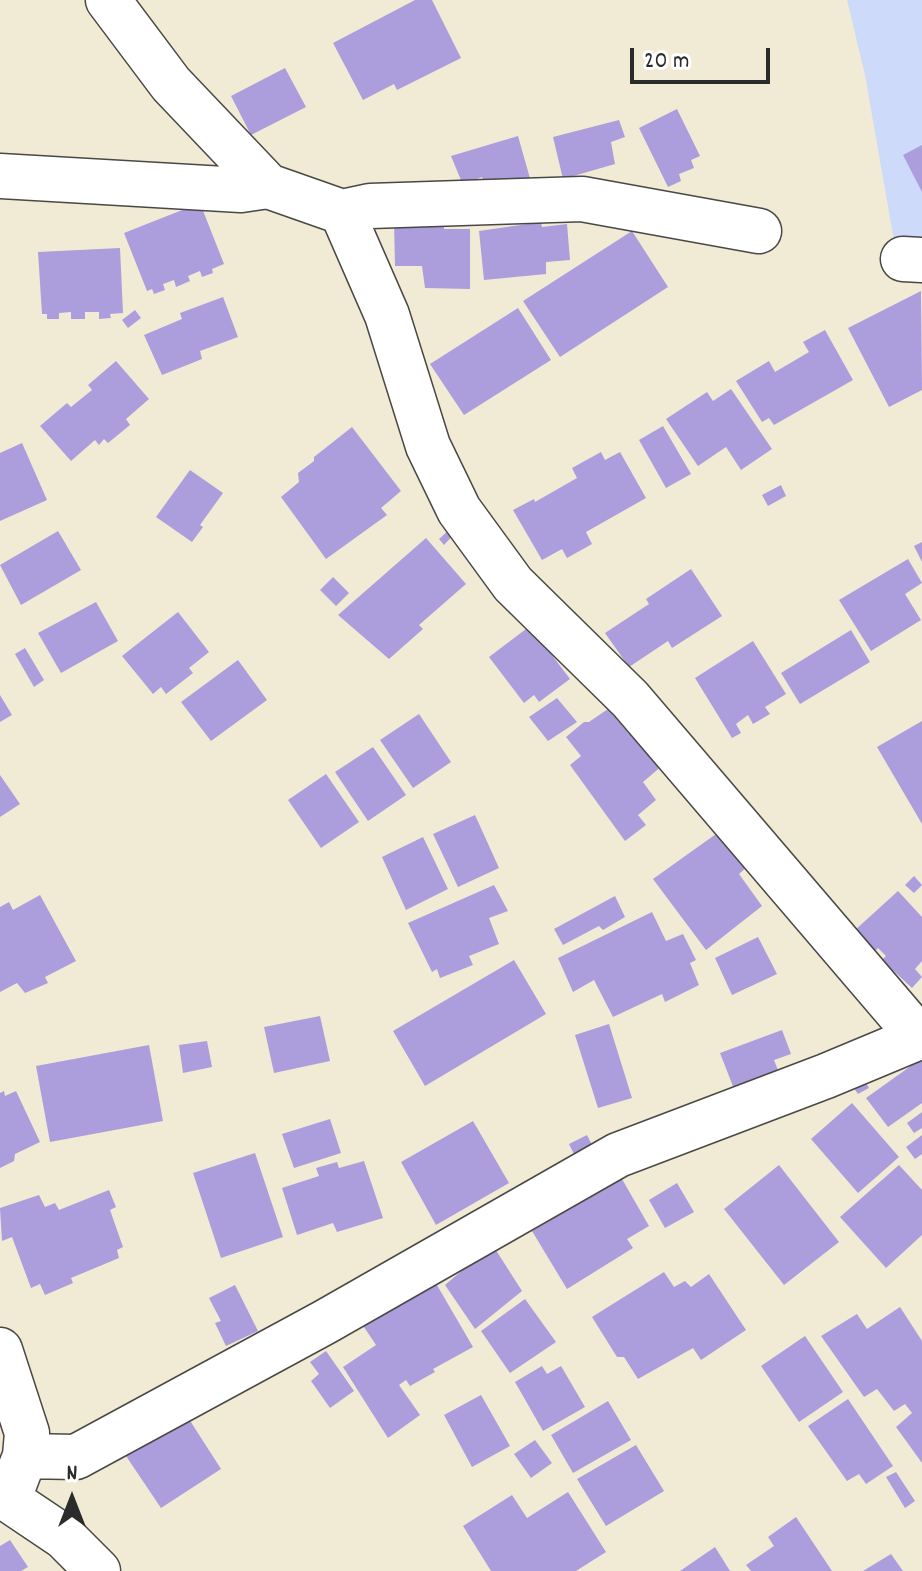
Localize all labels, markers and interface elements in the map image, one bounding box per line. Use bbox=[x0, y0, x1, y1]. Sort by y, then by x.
scale bar bbox=[634, 32, 774, 82]
text: 20 m bbox=[644, 45, 690, 79]
north arrow bbox=[32, 1459, 112, 1539]
text: N bbox=[67, 1459, 77, 1490]

